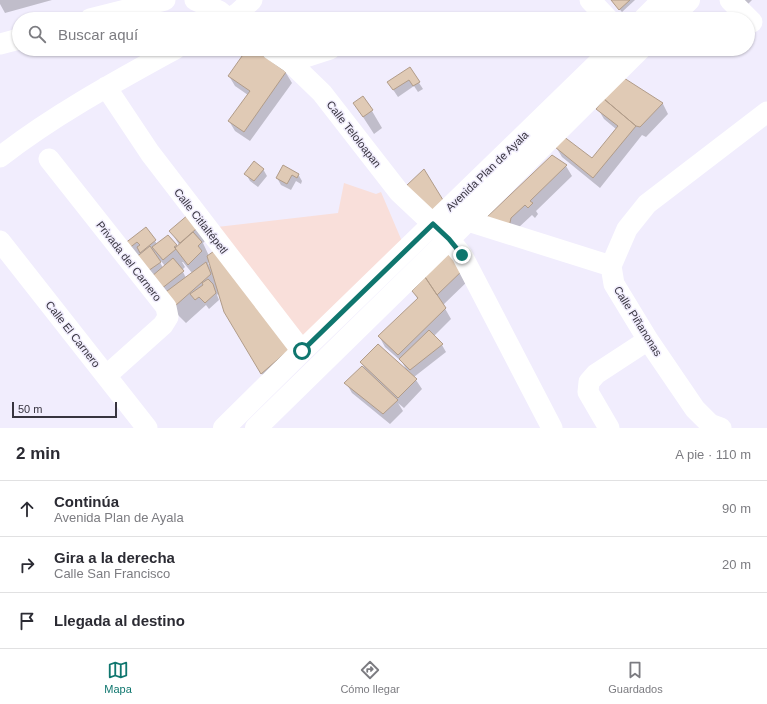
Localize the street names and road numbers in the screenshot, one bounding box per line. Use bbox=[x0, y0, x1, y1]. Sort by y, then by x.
street label: Calle Teloloapan bbox=[324, 98, 384, 170]
street label: Avenida Plan de Ayala bbox=[443, 128, 531, 213]
street label: Calle Citlaltépetl bbox=[172, 186, 230, 256]
street label: Privada del Carnero bbox=[94, 219, 164, 303]
street label: Calle Piñanonas bbox=[612, 284, 665, 359]
street label: Calle El Carnero bbox=[43, 299, 103, 369]

